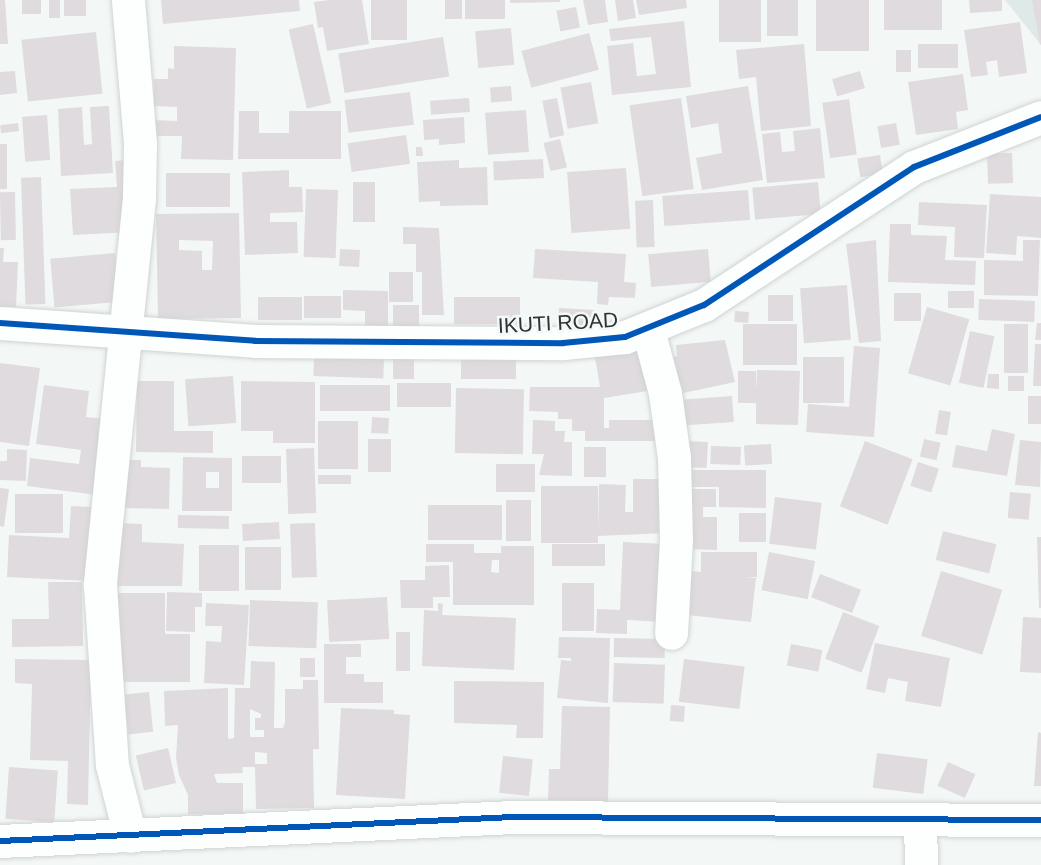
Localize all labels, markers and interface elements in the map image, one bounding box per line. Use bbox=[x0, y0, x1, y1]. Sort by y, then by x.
street label: IKUTI ROAD bbox=[497, 307, 619, 339]

